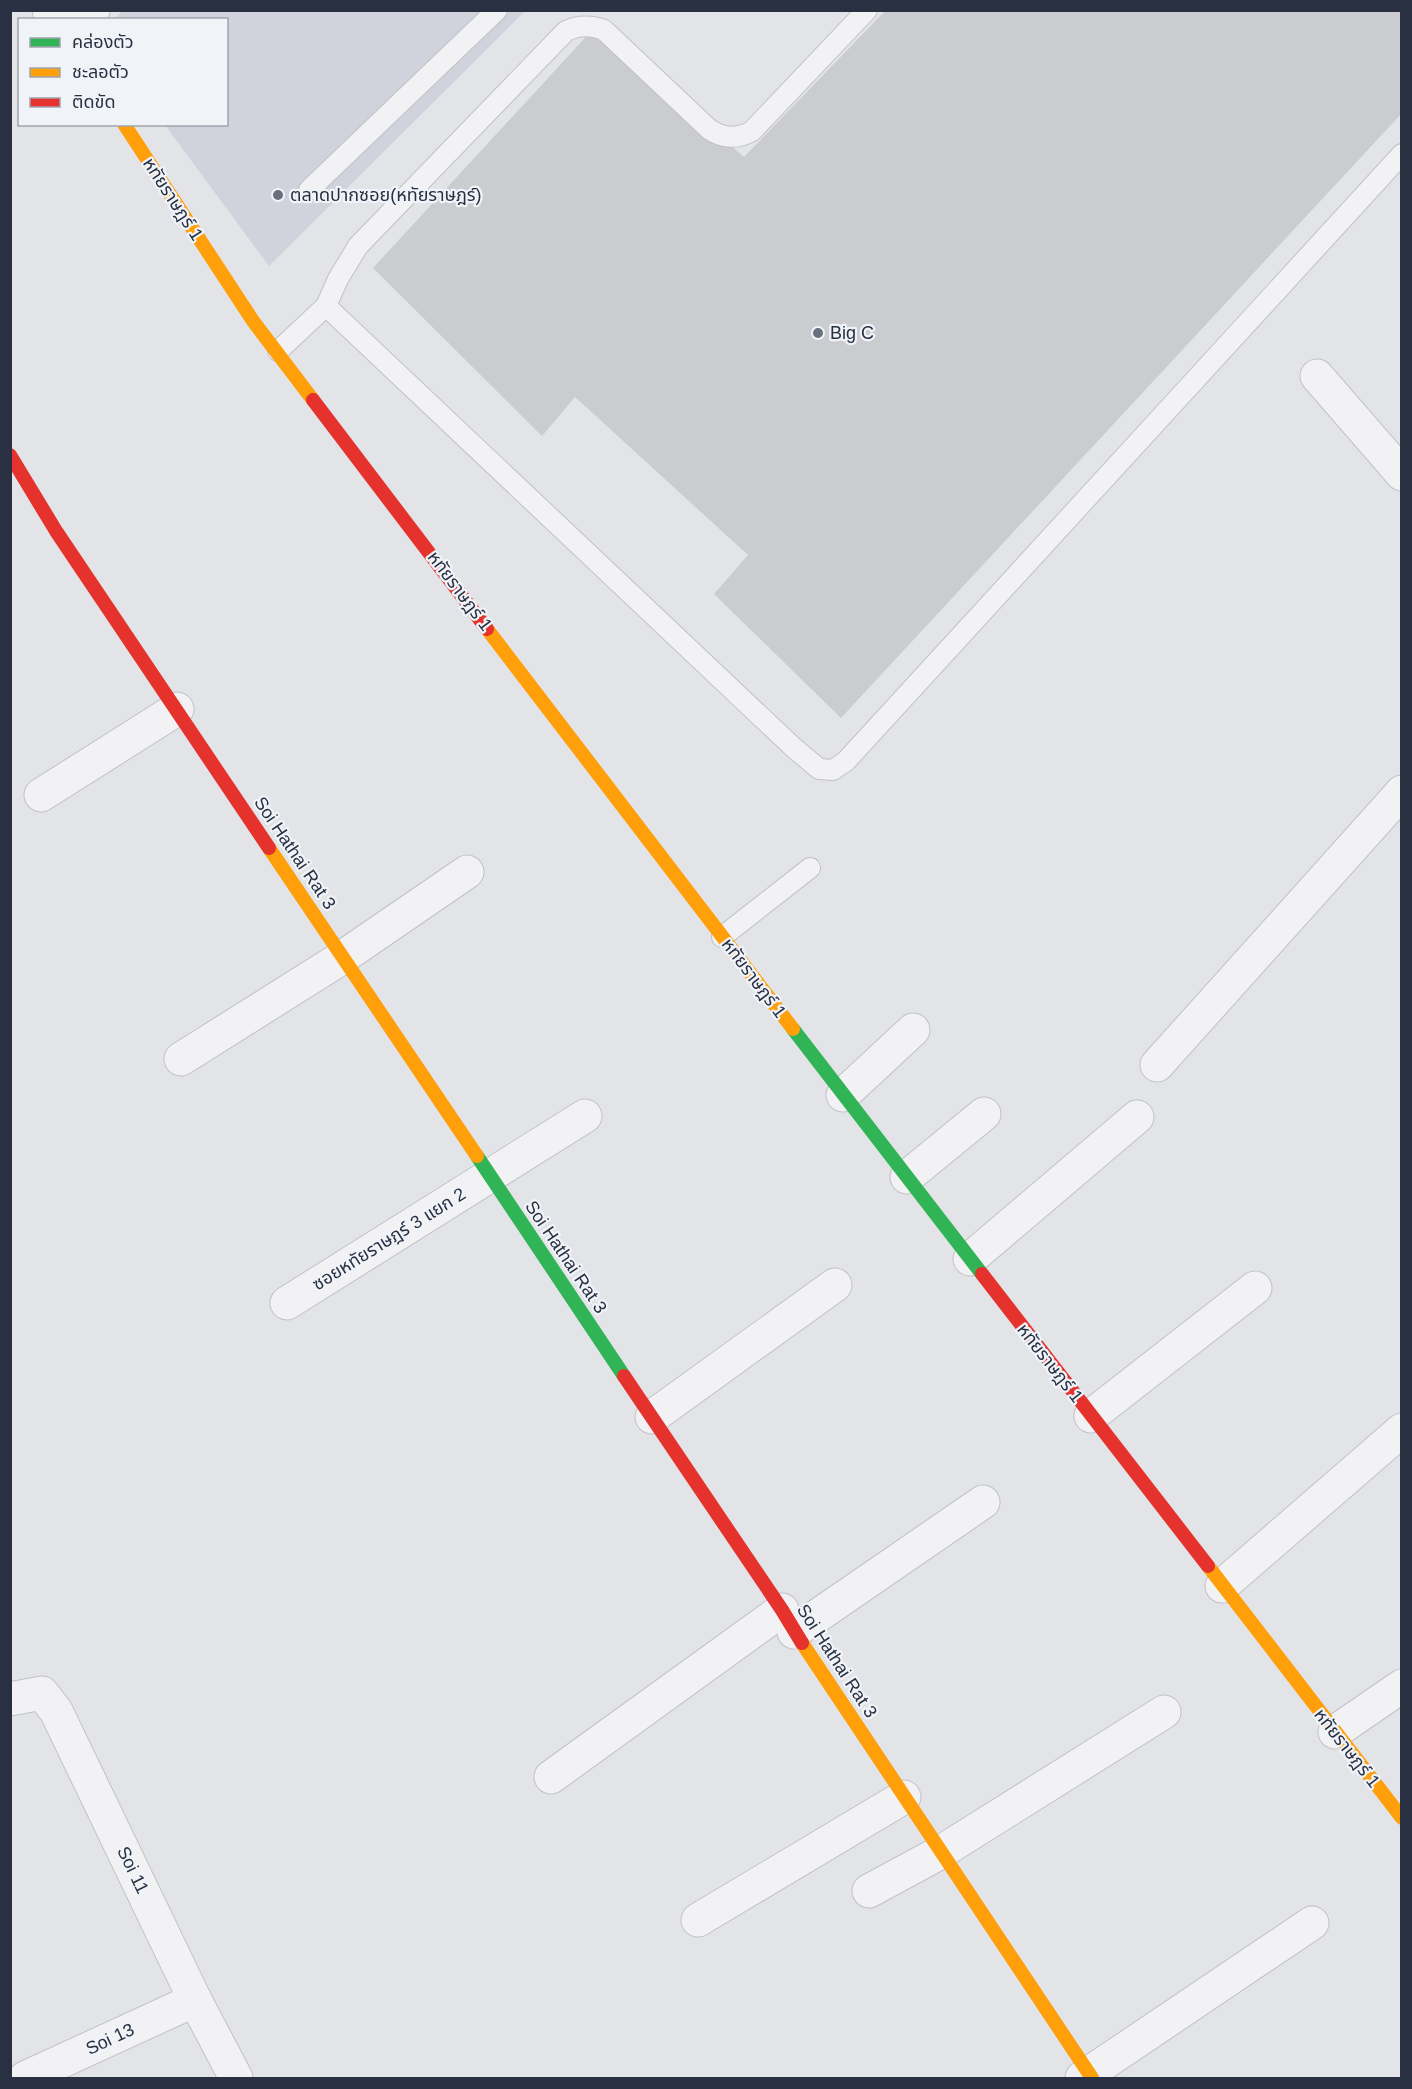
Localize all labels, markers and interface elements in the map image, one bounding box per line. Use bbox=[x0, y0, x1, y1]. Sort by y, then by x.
legend bbox=[18, 18, 228, 126]
text: คล่องตัว bbox=[72, 32, 134, 52]
text: ชะลอตัว bbox=[72, 62, 129, 82]
text: ติดขัด bbox=[72, 92, 115, 112]
street label: หทัยราษฎร์ 1 bbox=[139, 154, 207, 244]
place label: ตลาดปากซอย(หทัยราษฎร์) bbox=[290, 185, 482, 205]
marker: ตลาดปากซอย(หทัยราษฎร์) bbox=[271, 188, 285, 202]
place label: Big C bbox=[830, 323, 874, 343]
marker: Big C bbox=[811, 326, 825, 340]
street label: หทัยราษฎร์ 1 bbox=[424, 547, 496, 635]
street label: Soi Hathai Rat 3 bbox=[250, 793, 340, 913]
street label: หทัยราษฎร์ 1 bbox=[718, 934, 790, 1022]
street label: ซอยหทัยราษฎร์ 3 แยก 2 bbox=[309, 1184, 469, 1294]
street label: Soi Hathai Rat 3 bbox=[521, 1197, 611, 1317]
street label: หทัยราษฎร์ 1 bbox=[1013, 1320, 1087, 1406]
street label: Soi Hathai Rat 3 bbox=[793, 1601, 881, 1721]
street label: หทัยราษฎร์ 1 bbox=[1310, 1705, 1384, 1791]
street label: Soi 11 bbox=[113, 1843, 153, 1897]
street label: Soi 13 bbox=[83, 2019, 137, 2059]

